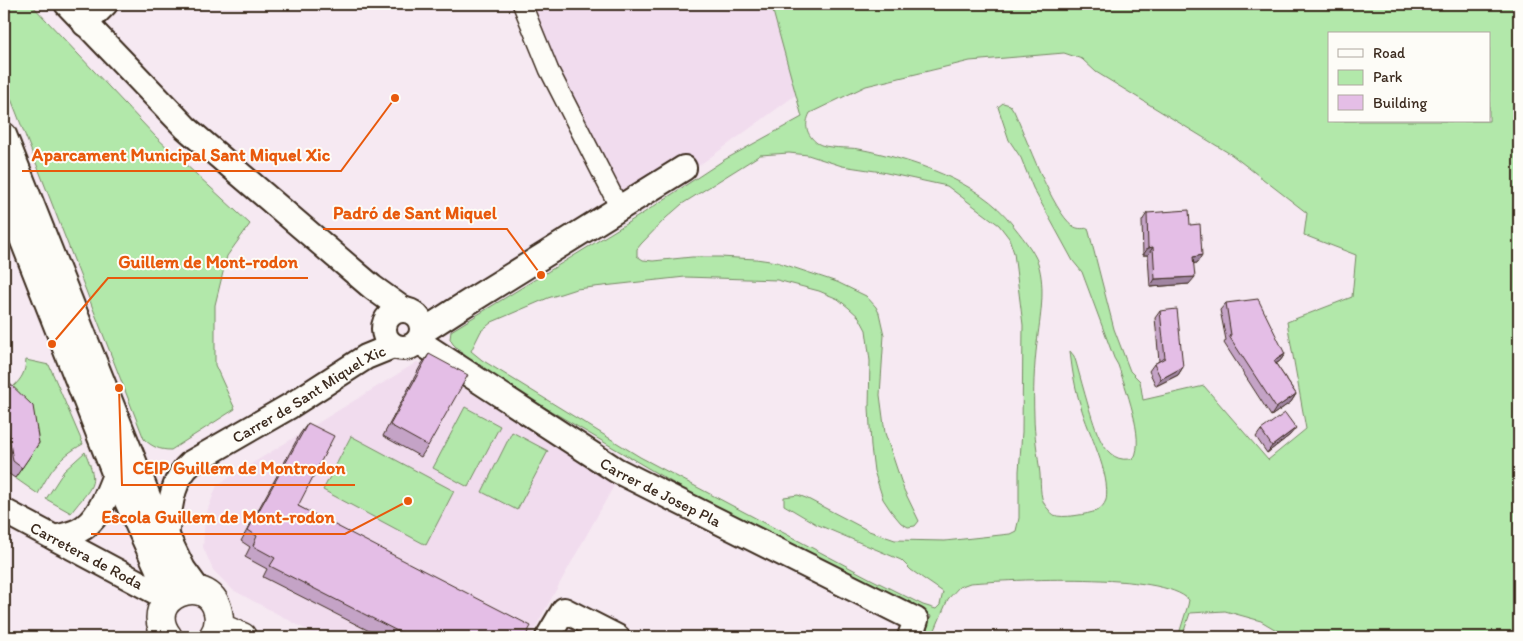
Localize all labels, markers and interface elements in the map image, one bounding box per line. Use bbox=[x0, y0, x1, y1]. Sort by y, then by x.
legend bbox=[1328, 32, 1490, 122]
text: Road bbox=[1373, 44, 1406, 62]
text: Park bbox=[1373, 68, 1403, 86]
text: Building bbox=[1373, 94, 1427, 112]
callout: Aparcament Municipal Sant Miquel Xic bbox=[22, 138, 341, 171]
text: Aparcament Municipal Sant Miquel Xic bbox=[31, 144, 331, 166]
callout: Padró de Sant Miquel bbox=[323, 196, 507, 229]
text: Padró de Sant Miquel bbox=[333, 202, 498, 224]
callout: Guillem de Mont-rodon bbox=[108, 245, 308, 278]
text: Guillem de Mont-rodon bbox=[118, 251, 299, 273]
street label: Carrer de Sant Miquel Xic bbox=[229, 341, 389, 447]
callout: CEIP Guillem de Montrodon bbox=[122, 452, 355, 485]
street label: Carrer de Josep Pla bbox=[596, 453, 725, 531]
text: CEIP Guillem de Montrodon bbox=[132, 457, 346, 479]
callout: Escola Guillem de Mont-rodon bbox=[91, 501, 345, 534]
text: Escola Guillem de Mont-rodon bbox=[101, 506, 335, 528]
street label: Carretera de Roda bbox=[27, 518, 147, 594]

